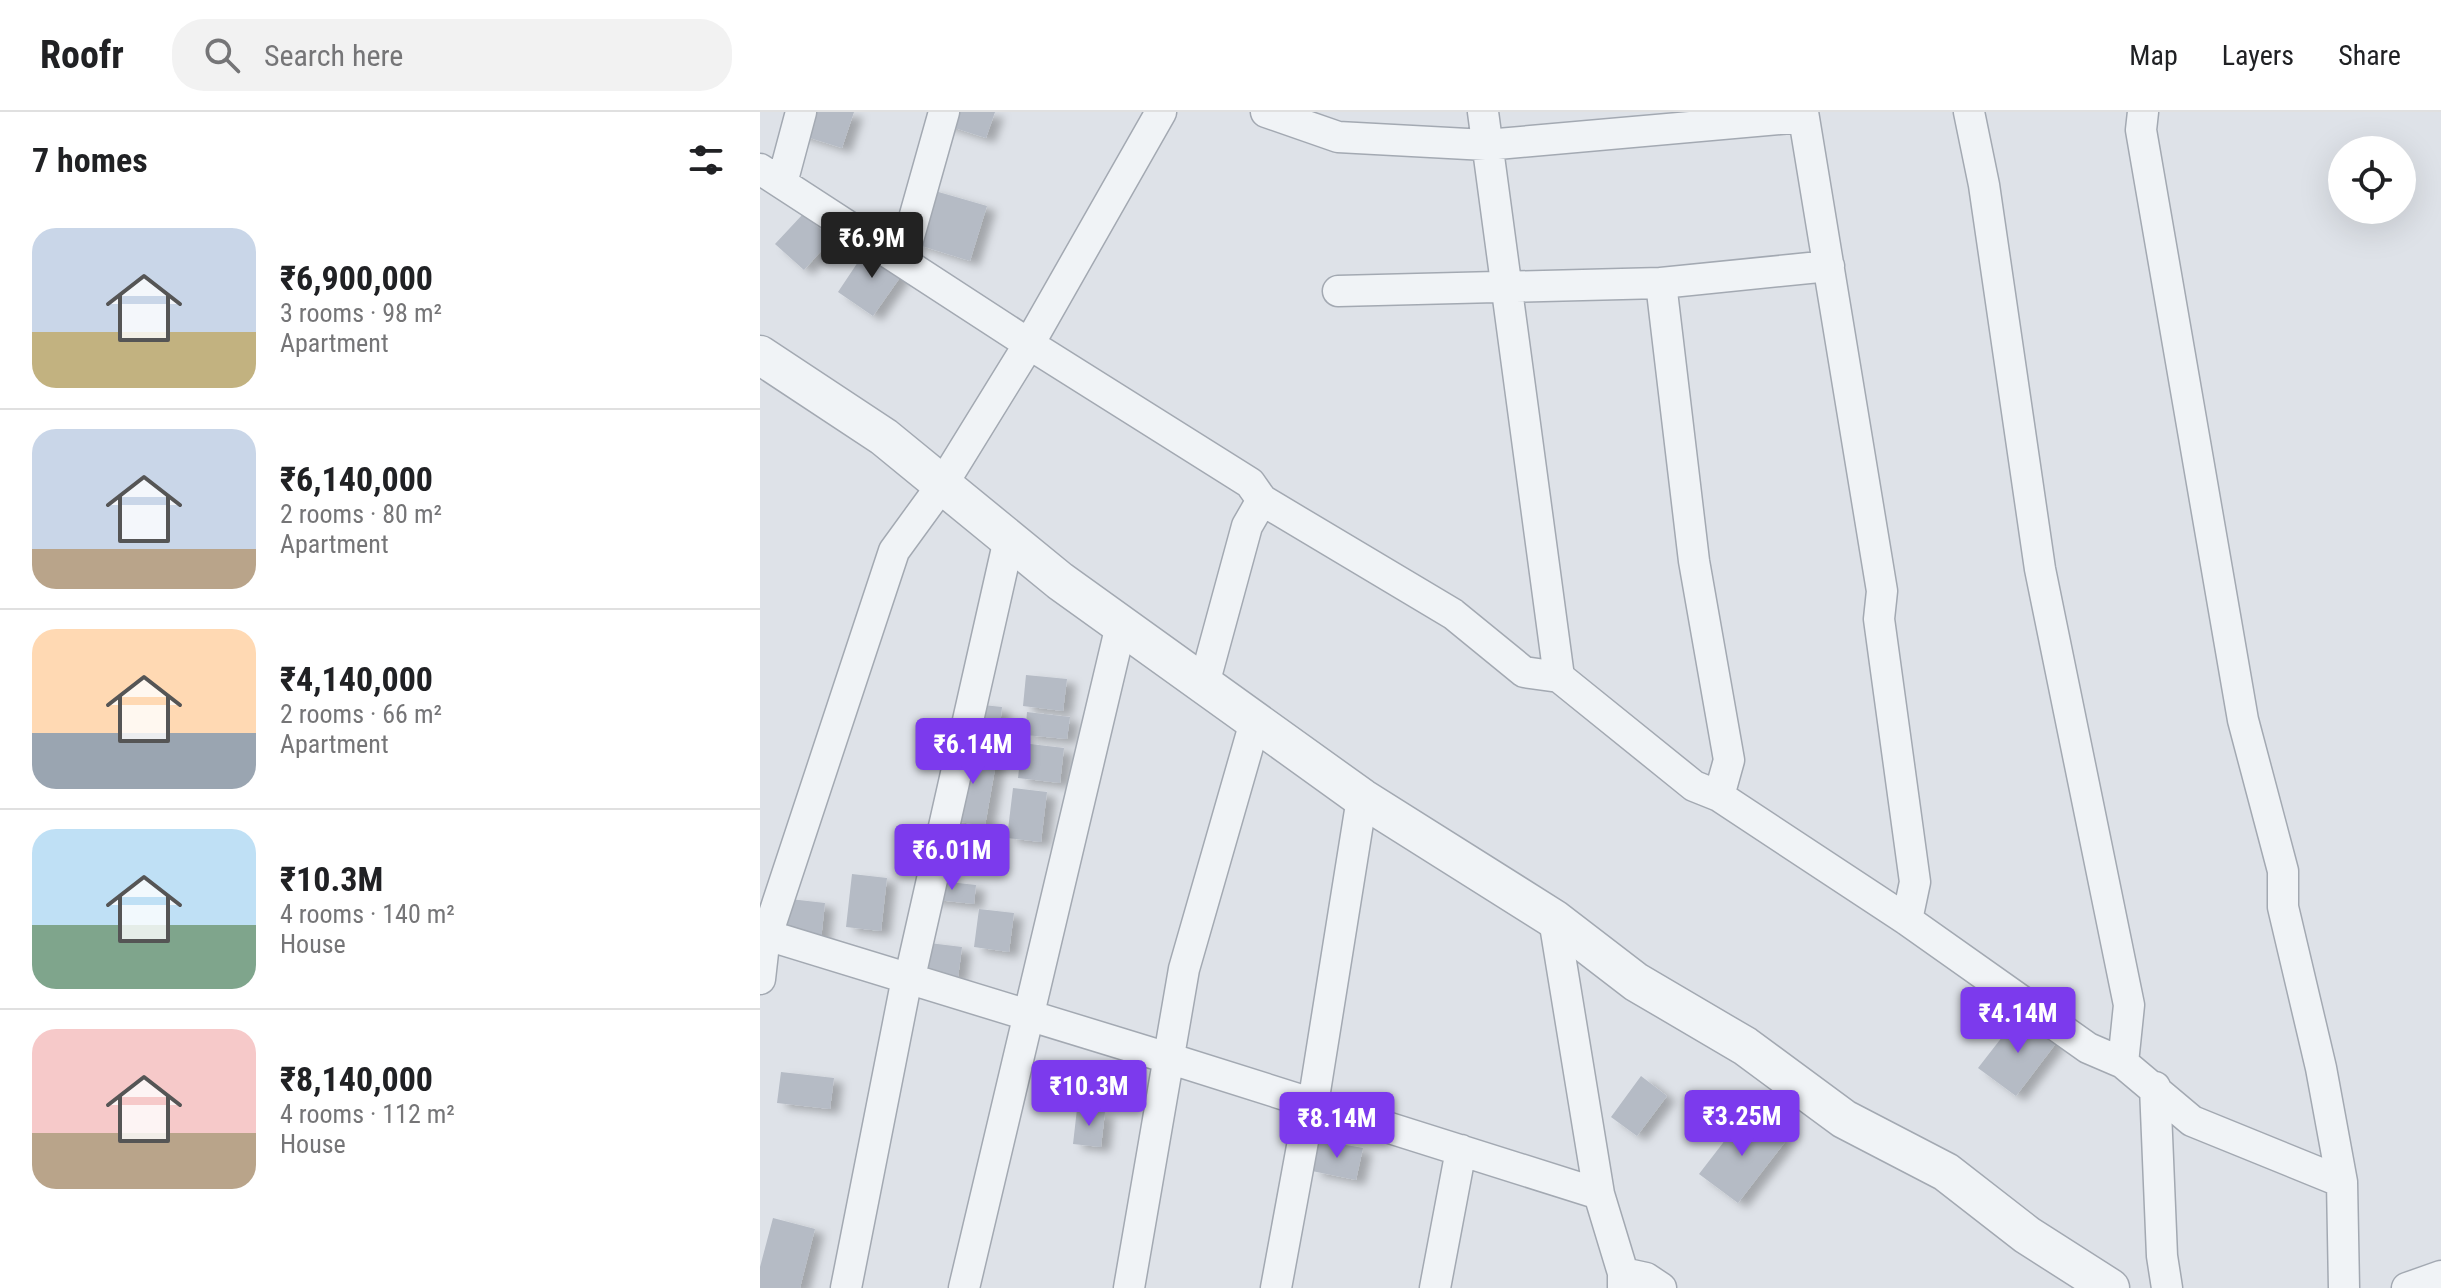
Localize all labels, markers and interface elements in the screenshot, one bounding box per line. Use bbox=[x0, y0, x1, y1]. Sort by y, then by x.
search box bbox=[172, 19, 732, 91]
text: Roofr bbox=[40, 33, 124, 77]
icon: search bbox=[200, 33, 244, 77]
text: Search here bbox=[264, 38, 403, 73]
text: Map bbox=[2129, 39, 2178, 72]
text: Layers bbox=[2222, 39, 2294, 72]
text: Share bbox=[2338, 39, 2401, 72]
map controls bbox=[2328, 136, 2416, 224]
button: locate bbox=[2328, 136, 2416, 224]
icon: filters bbox=[684, 138, 728, 182]
text: 7 homes bbox=[32, 140, 148, 180]
pin: ₹6.9M bbox=[816, 212, 928, 280]
text: ₹6.9M bbox=[839, 223, 905, 253]
text: ₹6,900,000 bbox=[280, 258, 433, 298]
icon: home bbox=[96, 260, 192, 356]
text: 3 rooms · 98 m² bbox=[280, 298, 442, 328]
text: Apartment bbox=[280, 328, 389, 358]
text: ₹6,140,000 bbox=[280, 459, 433, 499]
icon: home bbox=[96, 461, 192, 557]
text: 2 rooms · 80 m² bbox=[280, 499, 442, 529]
text: Apartment bbox=[280, 529, 389, 559]
text: ₹4,140,000 bbox=[280, 659, 433, 699]
icon: home bbox=[96, 661, 192, 757]
text: 2 rooms · 66 m² bbox=[280, 699, 442, 729]
pin: ₹6.14M bbox=[908, 718, 1038, 786]
text: Apartment bbox=[280, 729, 389, 759]
text: ₹6.14M bbox=[934, 729, 1013, 759]
pin: ₹6.01M bbox=[887, 824, 1017, 892]
text: ₹6.01M bbox=[913, 835, 992, 865]
text: ₹10.3M bbox=[280, 859, 383, 899]
icon: home bbox=[96, 861, 192, 957]
text: 4 rooms · 140 m² bbox=[280, 899, 455, 929]
text: House bbox=[280, 929, 346, 959]
pin: ₹4.14M bbox=[1953, 987, 2083, 1055]
text: ₹4.14M bbox=[1979, 998, 2058, 1028]
text: ₹8,140,000 bbox=[280, 1059, 433, 1099]
pin: ₹10.3M bbox=[1024, 1060, 1154, 1128]
icon: home bbox=[96, 1061, 192, 1157]
text: ₹10.3M bbox=[1050, 1071, 1129, 1101]
pin: ₹3.25M bbox=[1677, 1090, 1807, 1158]
pin: ₹8.14M bbox=[1272, 1092, 1402, 1160]
text: 4 rooms · 112 m² bbox=[280, 1099, 455, 1129]
text: ₹3.25M bbox=[1703, 1101, 1782, 1131]
text: ₹8.14M bbox=[1298, 1103, 1377, 1133]
text: House bbox=[280, 1129, 346, 1159]

